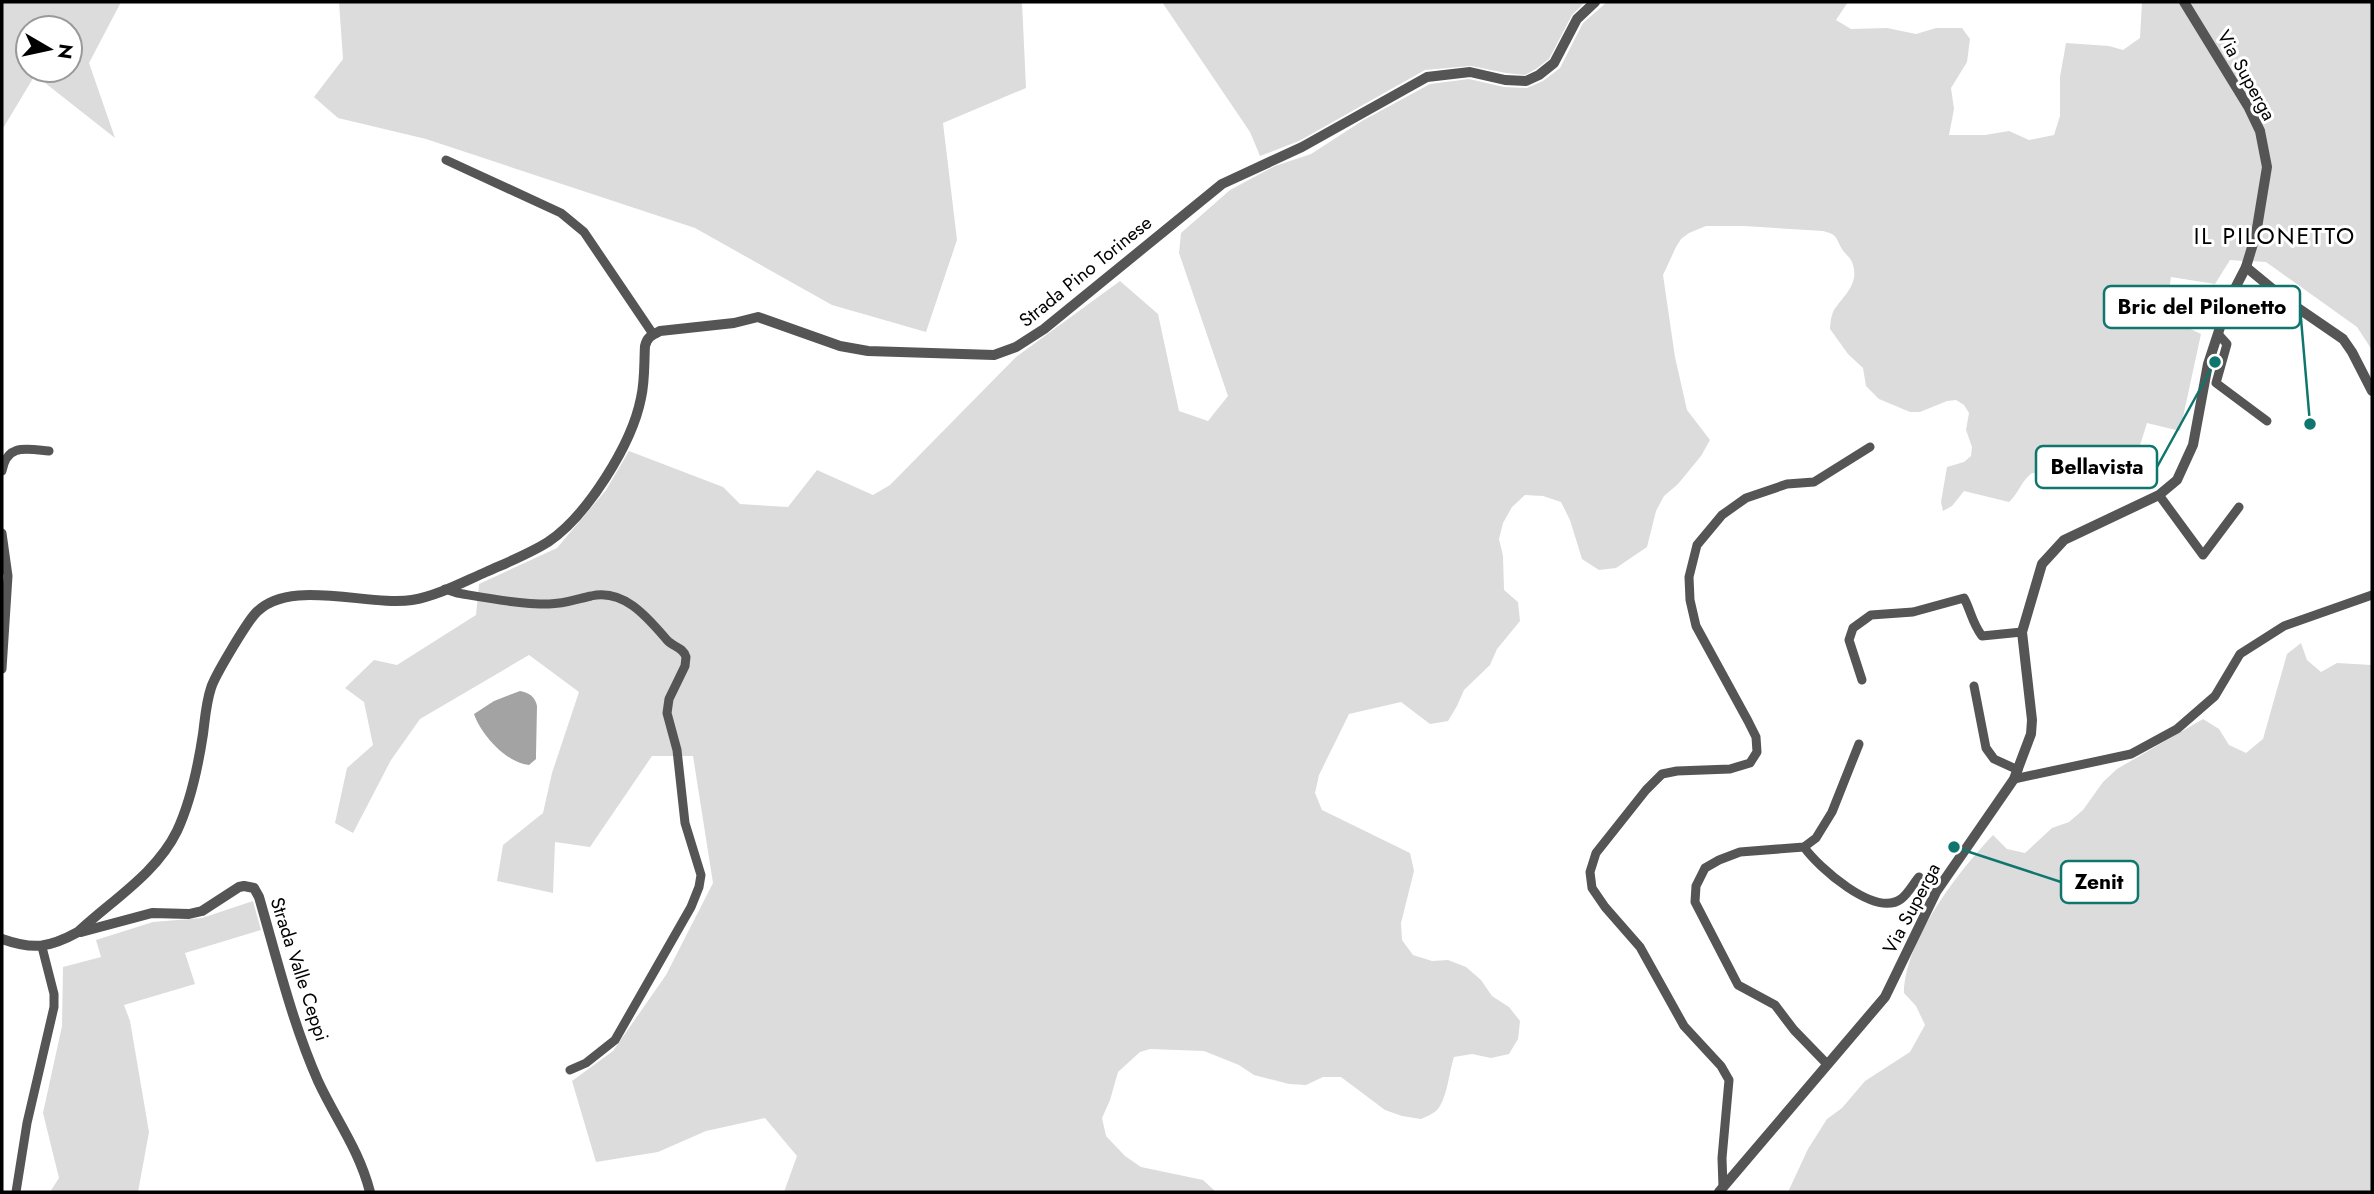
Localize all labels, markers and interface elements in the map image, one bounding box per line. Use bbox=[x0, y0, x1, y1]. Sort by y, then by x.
north arrow bbox=[14, 14, 84, 84]
street label: Via Superga bbox=[2211, 25, 2282, 125]
text: N bbox=[51, 42, 80, 61]
street label: Strada Pino Torinese bbox=[1013, 209, 1158, 333]
district label: IL PILONETTO bbox=[2194, 219, 2356, 253]
callout: Bric del Pilonetto bbox=[2104, 286, 2300, 328]
text: Bric del Pilonetto bbox=[2118, 292, 2286, 322]
callout: Bellavista bbox=[2036, 446, 2157, 488]
text: Bellavista bbox=[2051, 452, 2143, 482]
street label: Via Superga bbox=[1876, 858, 1947, 959]
callout: Zenit bbox=[2061, 861, 2138, 903]
text: Zenit bbox=[2075, 867, 2124, 897]
street label: Strada Valle Ceppi bbox=[264, 894, 335, 1045]

